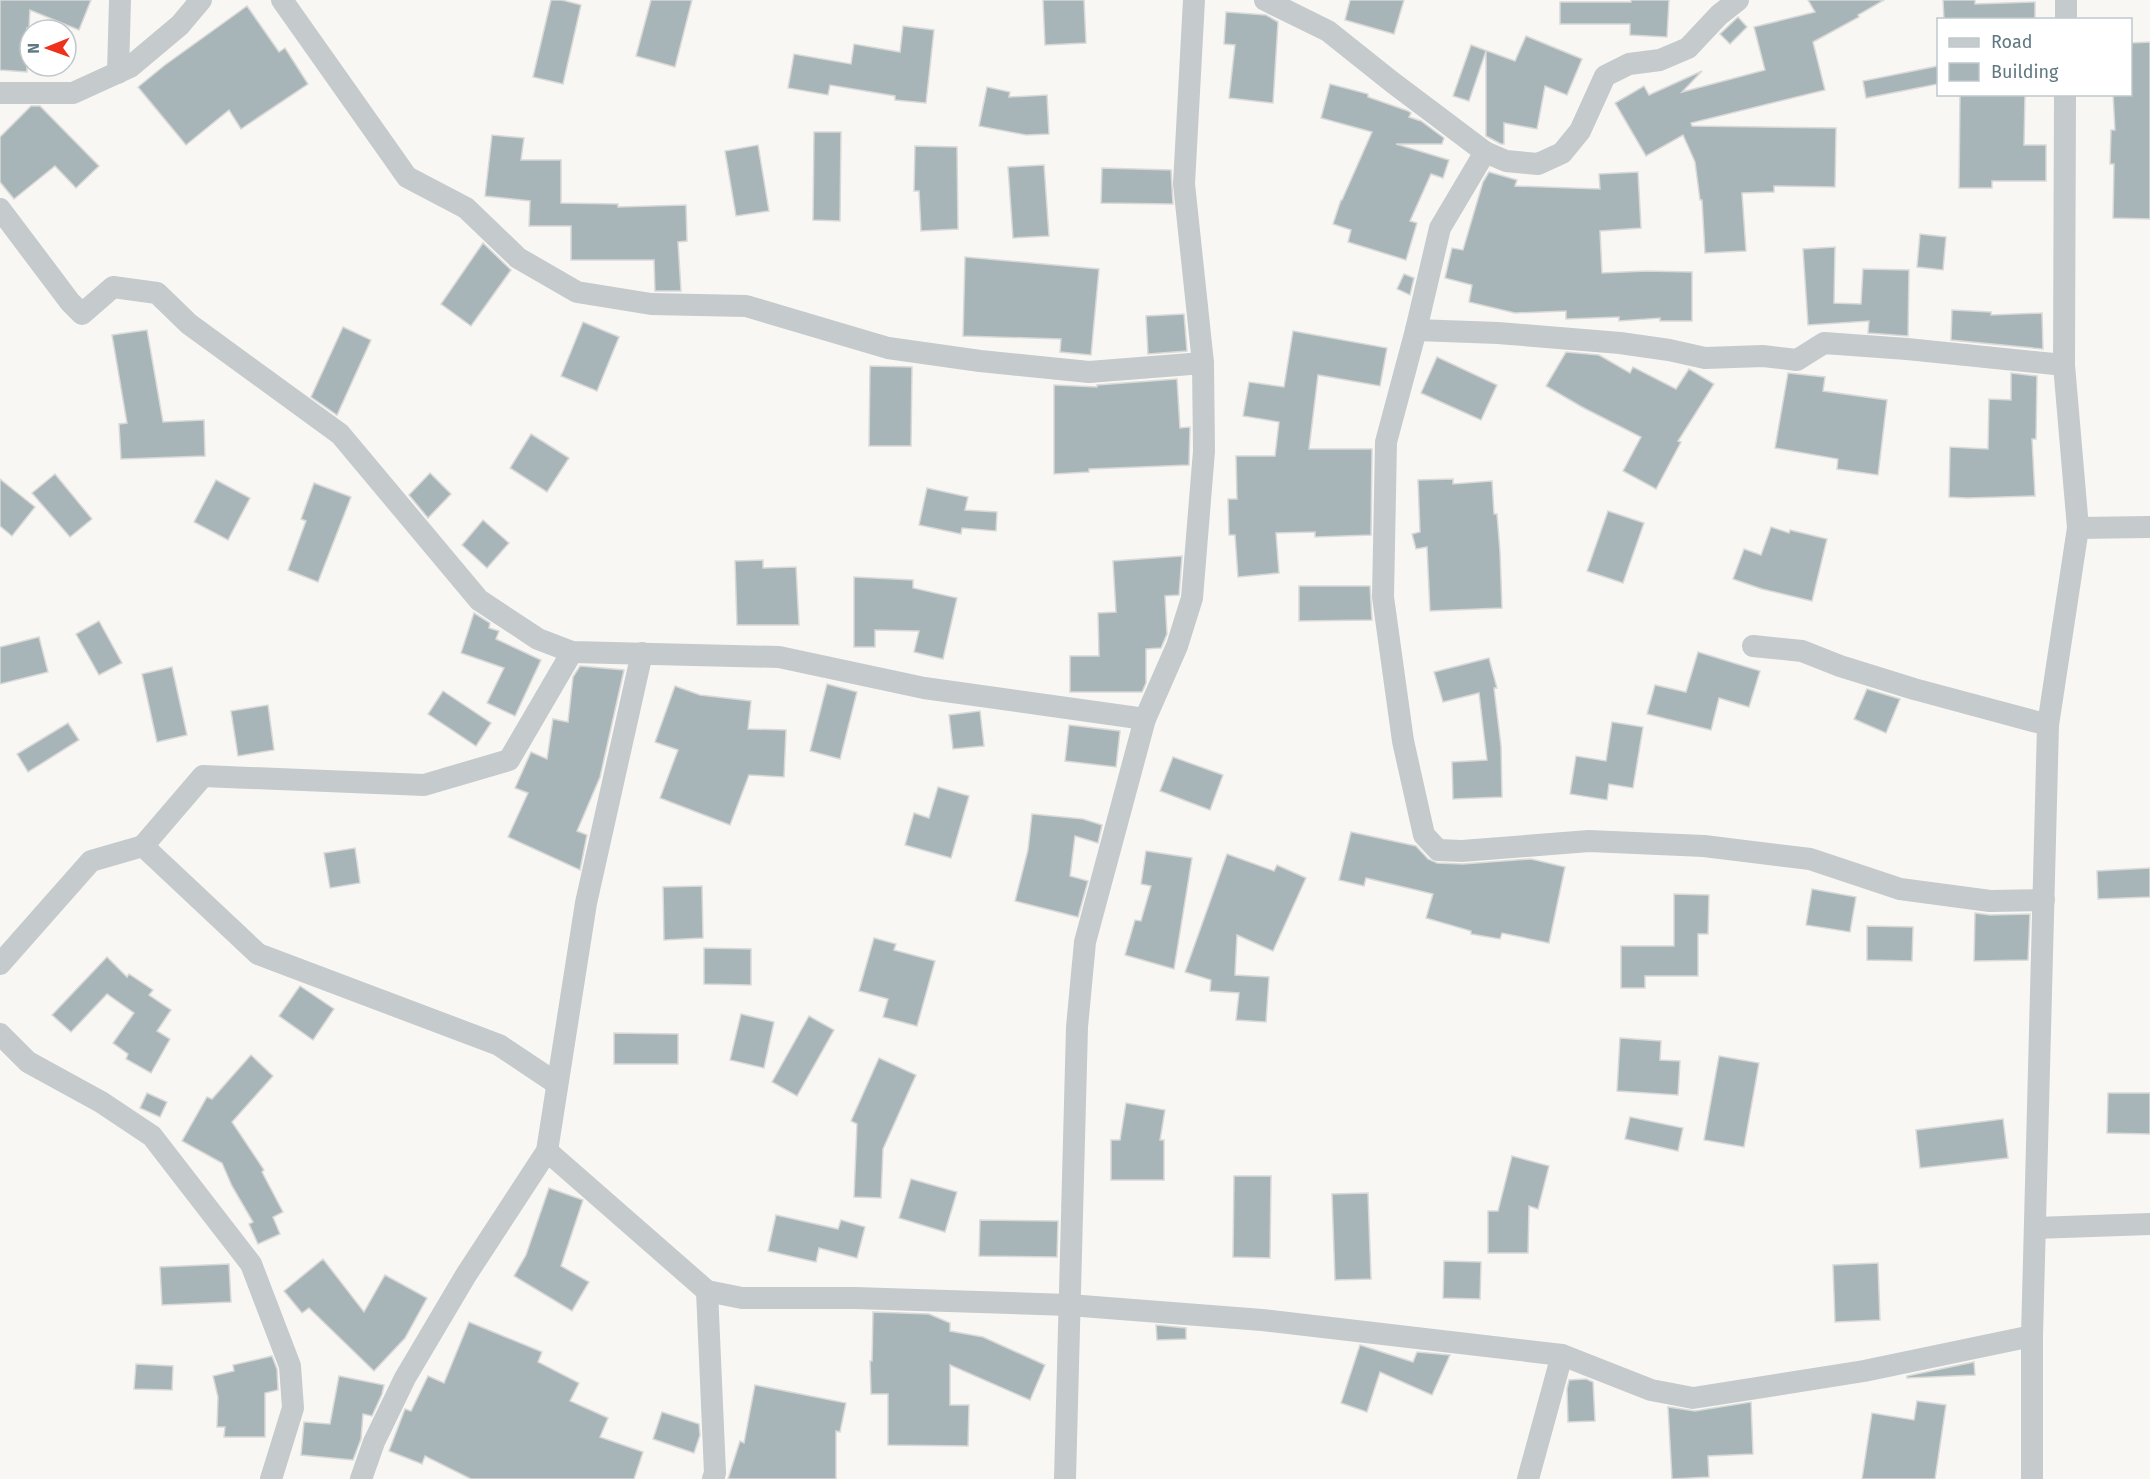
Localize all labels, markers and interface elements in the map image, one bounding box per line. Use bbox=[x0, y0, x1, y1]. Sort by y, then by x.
north arrow bbox=[18, 18, 78, 78]
legend bbox=[1937, 18, 2132, 96]
text: Road bbox=[1991, 31, 2033, 53]
text: N bbox=[24, 43, 43, 54]
text: Building bbox=[1991, 61, 2059, 83]

